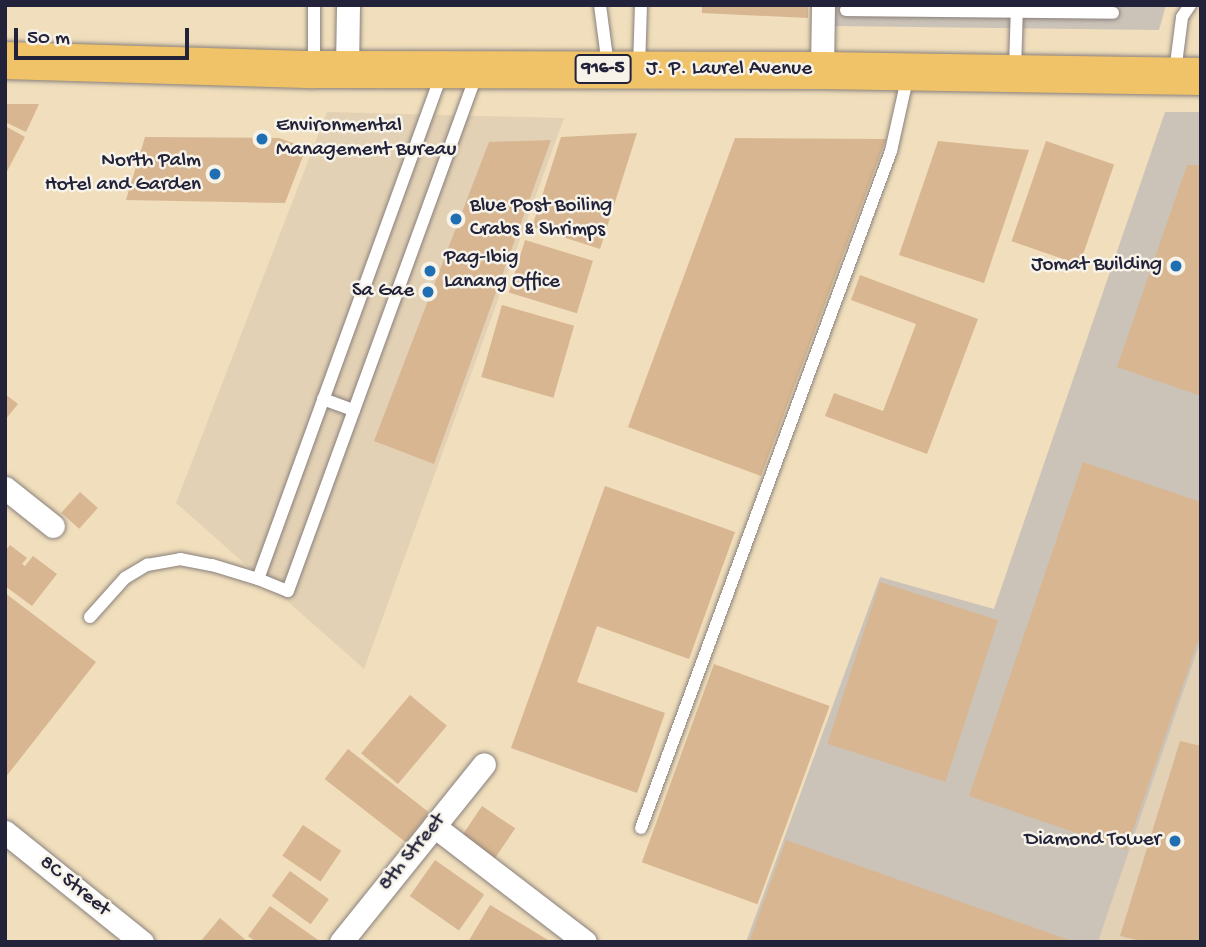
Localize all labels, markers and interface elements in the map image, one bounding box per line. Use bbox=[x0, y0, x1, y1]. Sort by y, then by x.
scale bar bbox=[18, 14, 192, 58]
text: 50 m bbox=[27, 27, 70, 52]
road number: 916-5 bbox=[573, 54, 633, 85]
street label: J. P. Laurel Avenue bbox=[646, 57, 812, 83]
place label: Environmental Management Bureau bbox=[276, 114, 456, 164]
marker: Environmental Management Bureau bbox=[254, 131, 270, 147]
place label: North Palm Hotel and Garden bbox=[45, 149, 201, 199]
marker: North Palm Hotel and Garden bbox=[207, 166, 223, 182]
place label: Blue Post Boiling Crabs & Shrimps bbox=[470, 194, 612, 244]
marker: Blue Post Boiling Crabs & Shrimps bbox=[448, 211, 464, 227]
place label: Pag-Ibig Lanang Office bbox=[444, 246, 560, 296]
place label: Jomat Building bbox=[1031, 253, 1162, 279]
marker: Jomat Building bbox=[1168, 258, 1184, 274]
marker: Pag-Ibig Lanang Office bbox=[422, 263, 438, 279]
place label: Sa Gae bbox=[352, 279, 414, 305]
marker: Sa Gae bbox=[420, 284, 436, 300]
street label: 8th Street bbox=[374, 809, 452, 897]
place label: Diamond Tower bbox=[1025, 828, 1161, 854]
marker: Diamond Tower bbox=[1167, 833, 1183, 849]
street label: 8C Street bbox=[33, 851, 115, 923]

